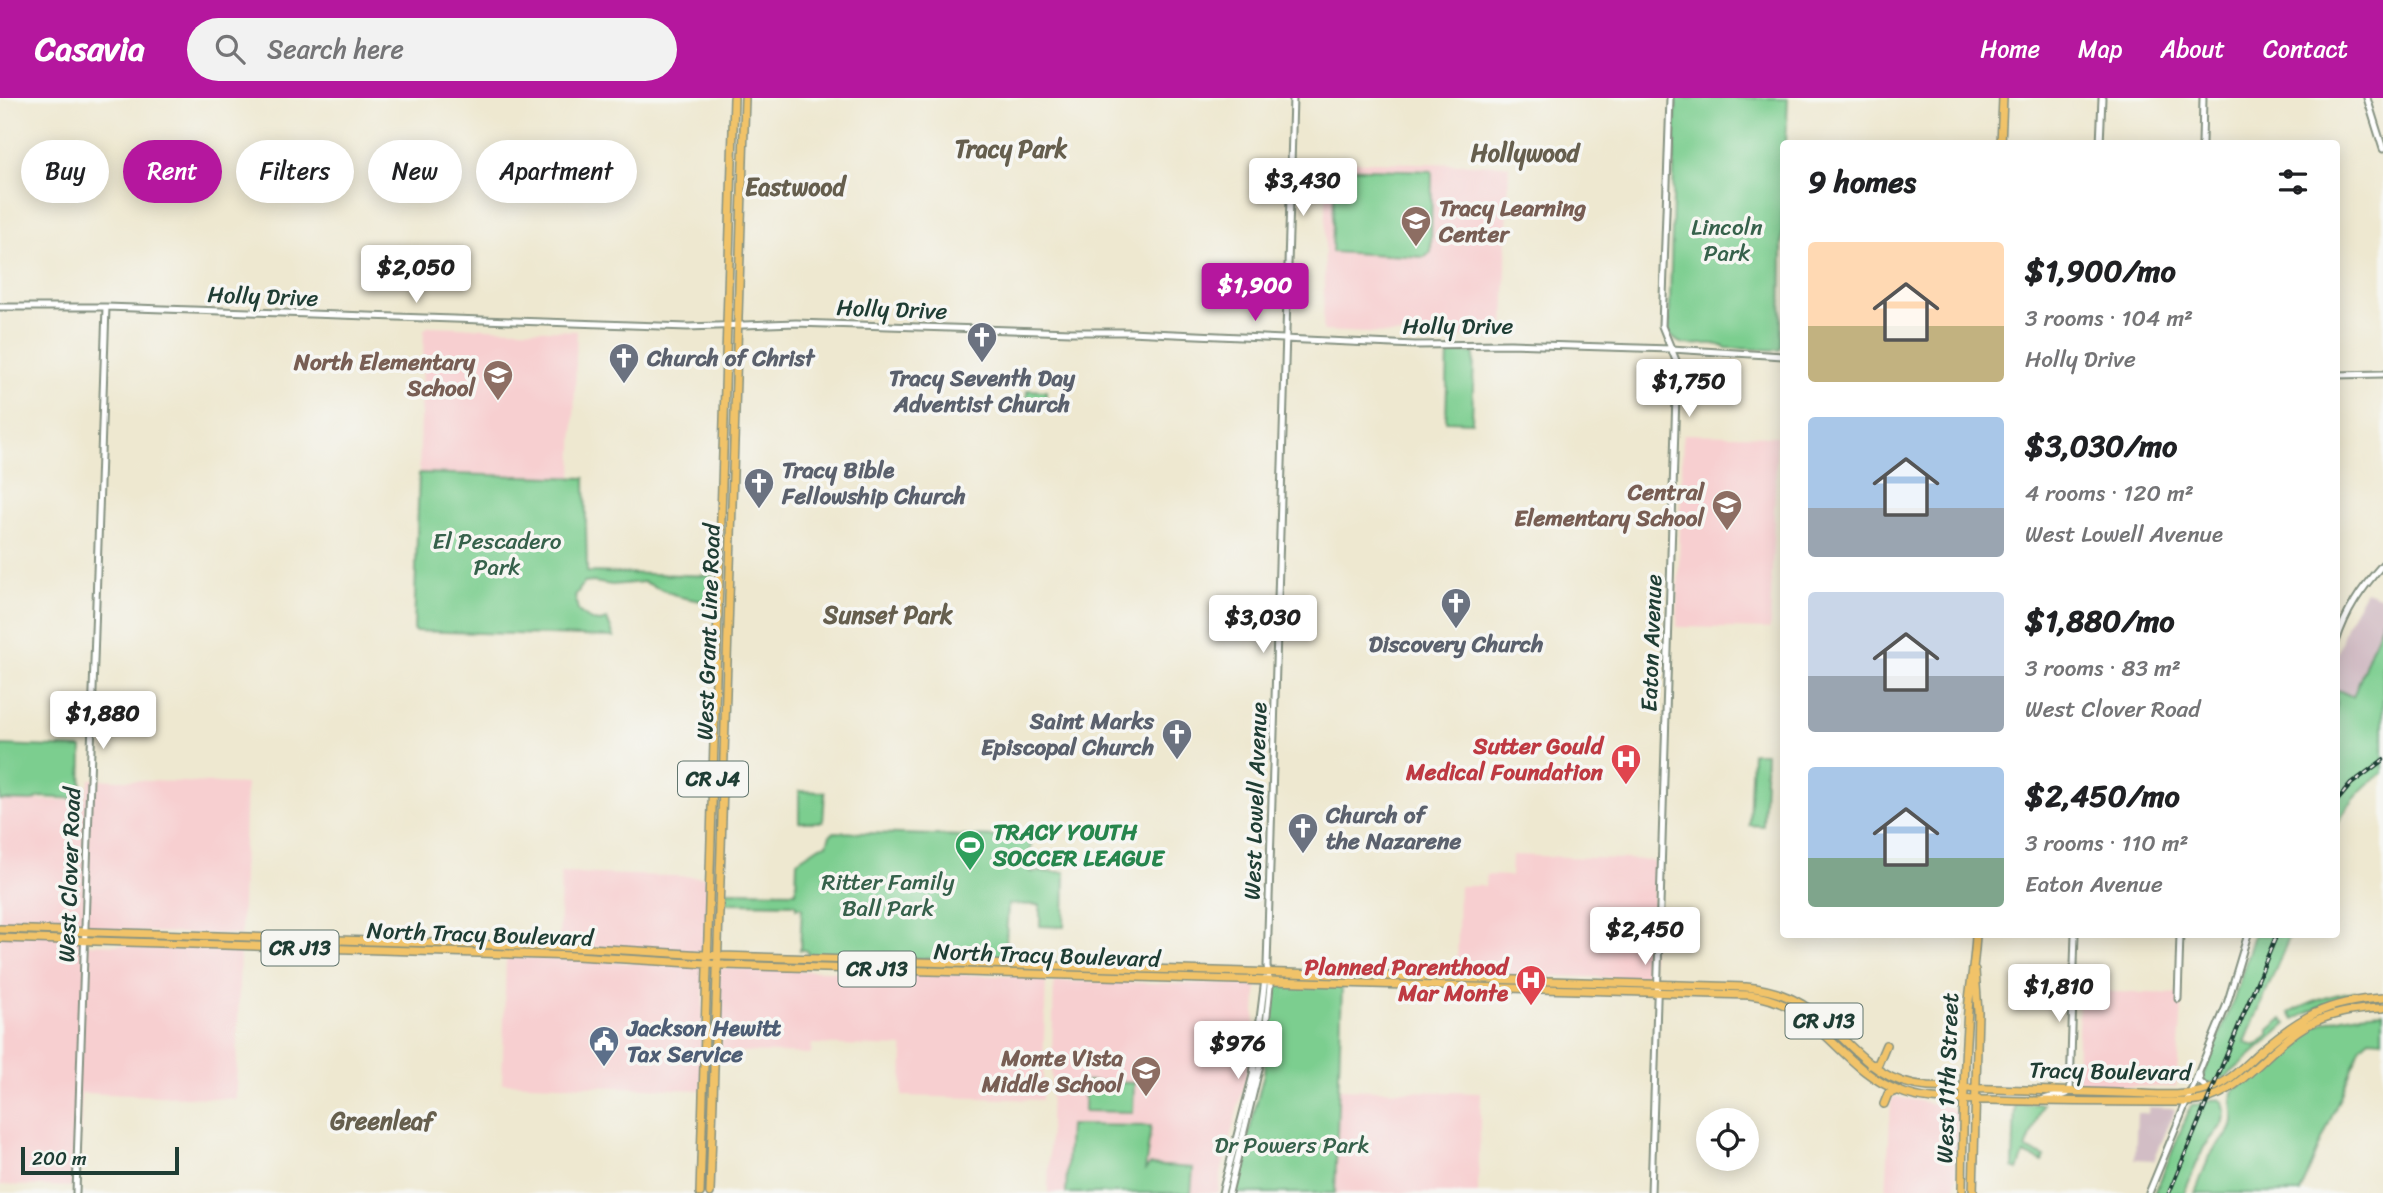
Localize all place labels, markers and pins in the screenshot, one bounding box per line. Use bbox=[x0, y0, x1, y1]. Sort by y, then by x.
pin: $3,430 bbox=[1246, 158, 1360, 218]
place label: Tracy Learning Center bbox=[1438, 188, 1587, 255]
school or university icon: Tracy Learning Center bbox=[1399, 204, 1433, 248]
pin: $2,050 bbox=[359, 246, 473, 305]
pin: $1,900 bbox=[1198, 264, 1312, 323]
church icon: Tracy Seventh Day Adventist Church bbox=[965, 320, 999, 364]
place label: Church of Christ bbox=[646, 338, 816, 379]
church icon: Church of Christ bbox=[607, 341, 641, 385]
place label: North Elementary School bbox=[293, 342, 476, 409]
school or university icon: North Elementary School bbox=[481, 358, 515, 402]
place label: Tracy Seventh Day Adventist Church bbox=[889, 358, 1076, 425]
pin: $1,750 bbox=[1632, 360, 1746, 419]
place label: Tracy Bible Fellowship Church bbox=[781, 450, 966, 517]
church icon: Tracy Bible Fellowship Church bbox=[742, 466, 776, 510]
place label: Central Elementary School bbox=[1514, 472, 1705, 539]
school or university icon: Central Elementary School bbox=[1710, 488, 1744, 532]
church icon: Discovery Church bbox=[1439, 586, 1473, 630]
pin: $3,030 bbox=[1206, 596, 1320, 655]
place label: Discovery Church bbox=[1369, 624, 1543, 665]
pin: $1,880 bbox=[46, 692, 160, 751]
place label: Saint Marks Episcopal Church bbox=[981, 701, 1154, 768]
church icon: Saint Marks Episcopal Church bbox=[1160, 717, 1194, 761]
place label: Sutter Gould Medical Foundation bbox=[1405, 726, 1605, 793]
hospital icon: Sutter Gould Medical Foundation bbox=[1609, 742, 1643, 786]
place label: Church of the Nazarene bbox=[1325, 795, 1462, 862]
church icon: Church of the Nazarene bbox=[1286, 811, 1320, 855]
place label: TRACY YOUTH SOCCER LEAGUE bbox=[992, 812, 1166, 879]
sports icon: TRACY YOUTH SOCCER LEAGUE bbox=[953, 828, 987, 872]
pin: $2,450 bbox=[1588, 908, 1702, 967]
place label: Planned Parenthood Mar Monte bbox=[1305, 947, 1510, 1014]
hospital icon: Planned Parenthood Mar Monte bbox=[1514, 963, 1548, 1007]
pin: $1,810 bbox=[2002, 964, 2116, 1024]
place label: Jackson Hewitt Tax Service bbox=[625, 1008, 781, 1075]
pin: $976 bbox=[1197, 1021, 1279, 1081]
public building icon: Jackson Hewitt Tax Service bbox=[587, 1024, 621, 1068]
place label: Monte Vista Middle School bbox=[981, 1038, 1124, 1105]
school or university icon: Monte Vista Middle School bbox=[1129, 1054, 1163, 1098]

